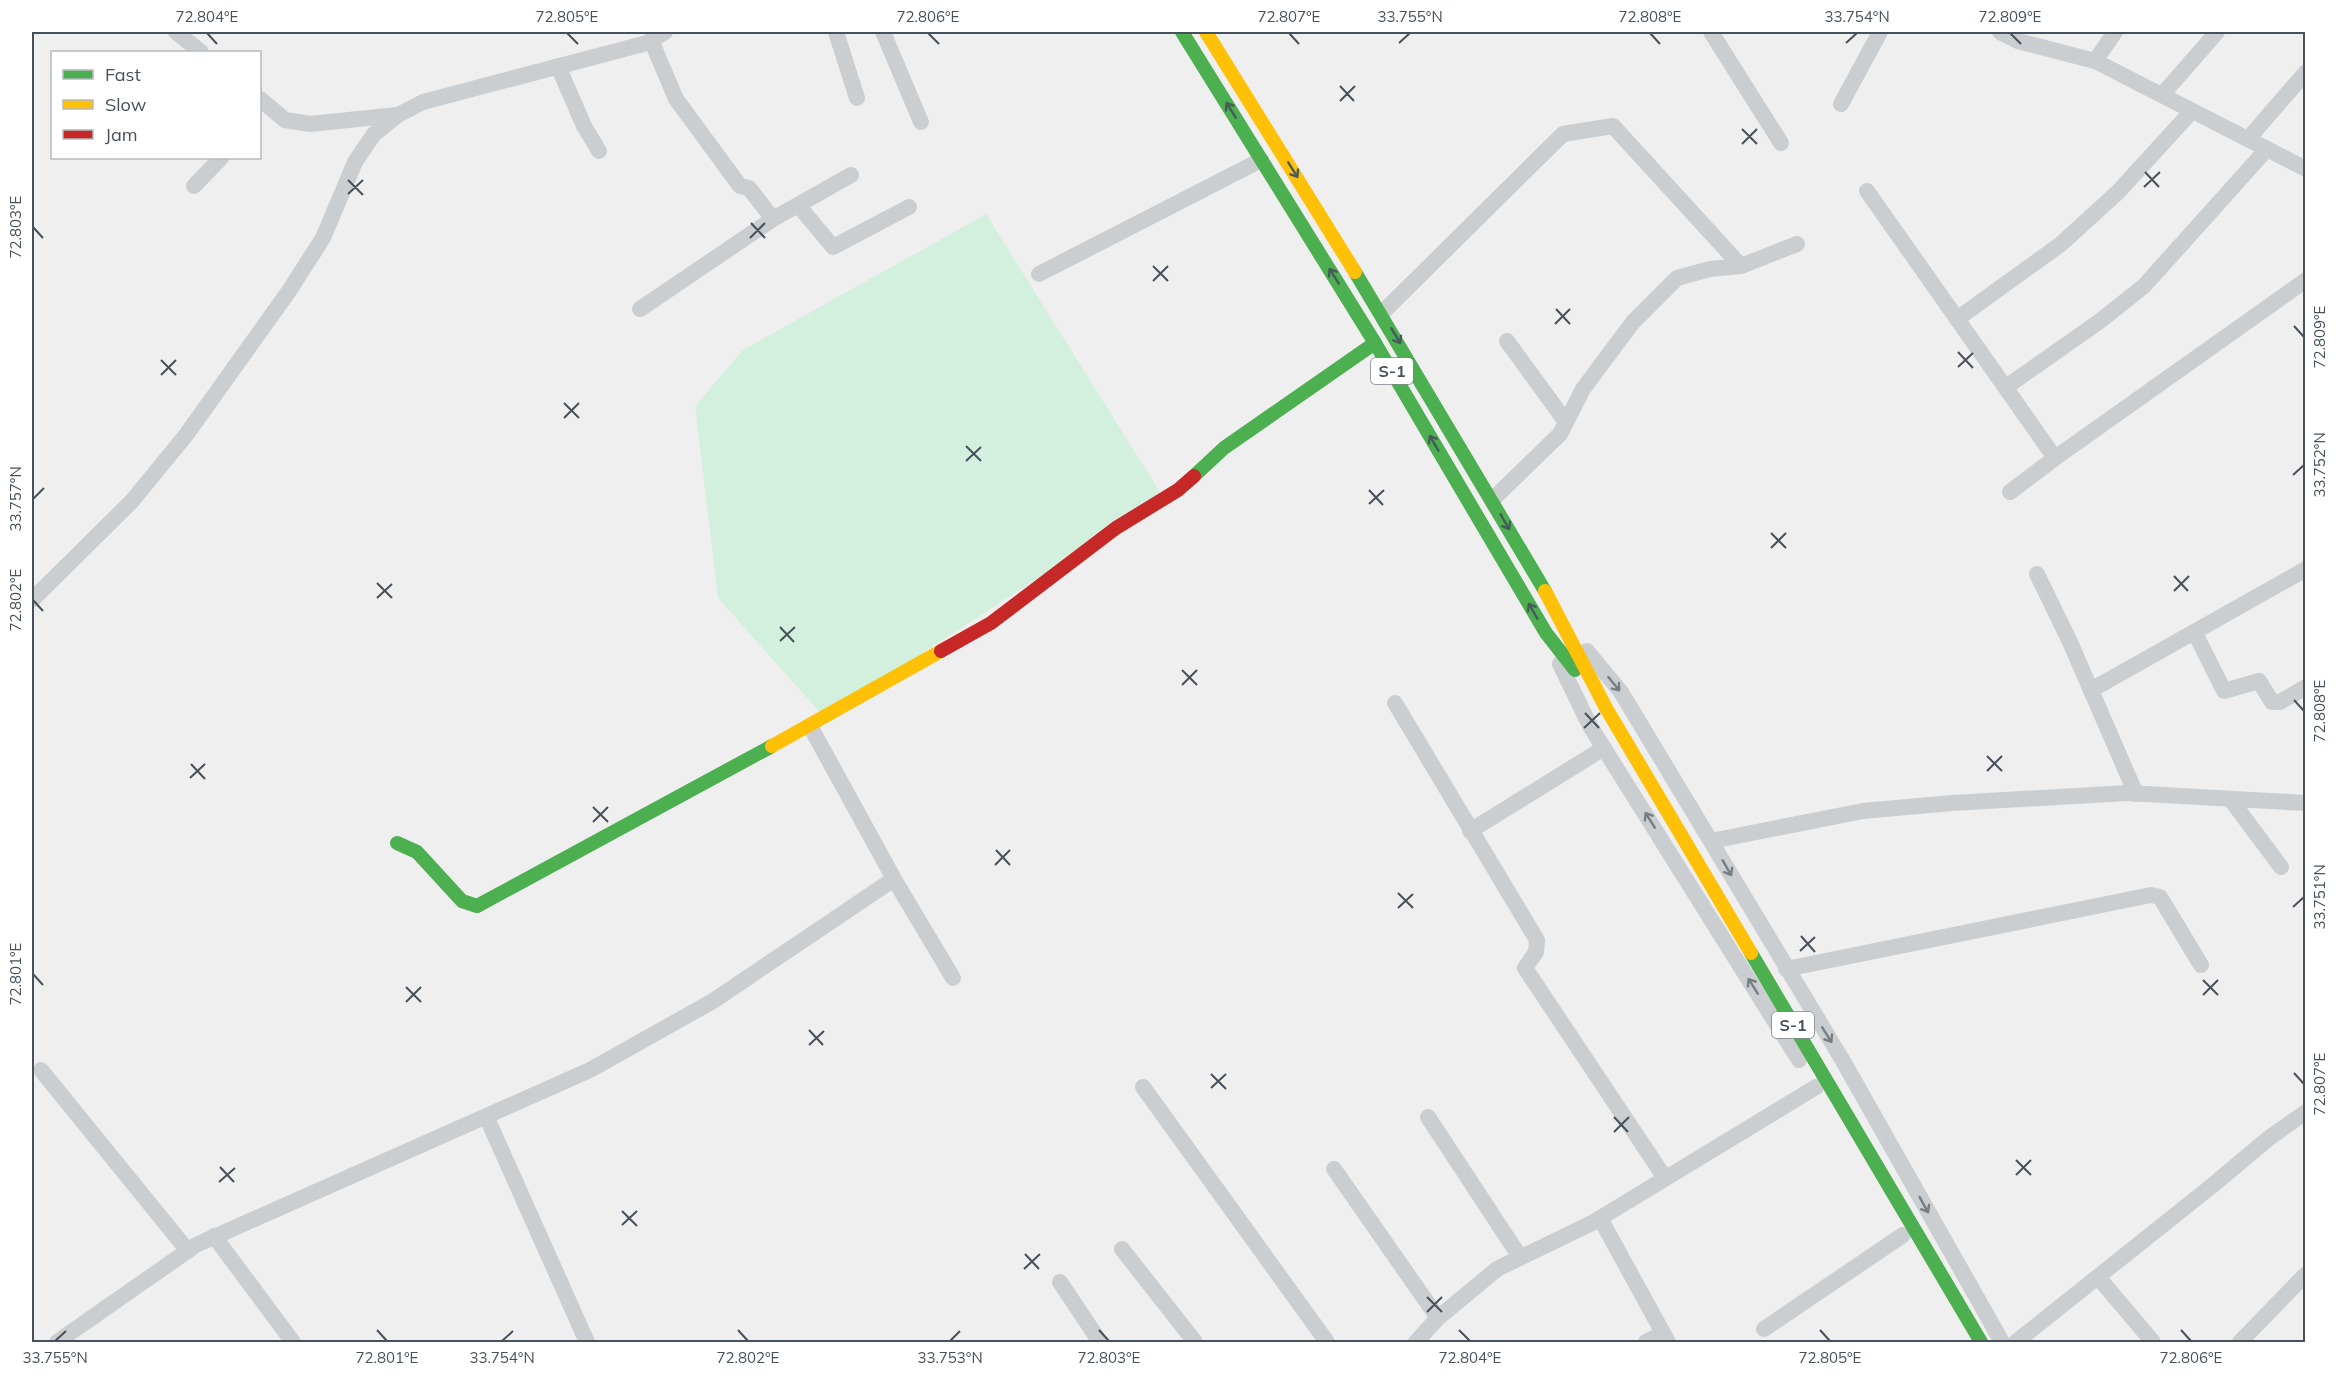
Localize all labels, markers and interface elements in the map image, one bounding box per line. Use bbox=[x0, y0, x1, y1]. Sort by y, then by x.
text: 72.804°E bbox=[176, 7, 239, 26]
text: 72.805°E bbox=[536, 7, 599, 26]
text: 72.806°E bbox=[897, 7, 960, 26]
text: 72.807°E bbox=[1258, 7, 1321, 26]
text: 33.755°N bbox=[1377, 7, 1443, 26]
text: 72.808°E bbox=[1619, 7, 1682, 26]
text: 33.754°N bbox=[1824, 7, 1890, 26]
text: 72.809°E bbox=[1979, 7, 2042, 26]
legend bbox=[51, 51, 261, 159]
text: Fast bbox=[105, 63, 141, 86]
text: Slow bbox=[105, 93, 147, 116]
one-way arrow bbox=[1224, 102, 1236, 119]
text: Jam bbox=[105, 123, 138, 146]
one-way arrow bbox=[1287, 161, 1299, 178]
text: 72.803°E bbox=[6, 195, 25, 258]
one-way arrow bbox=[1327, 268, 1339, 285]
text: 72.809°E bbox=[2310, 305, 2329, 368]
one-way arrow bbox=[1390, 327, 1402, 344]
road number: S-1 bbox=[1371, 358, 1413, 384]
text: 33.752°N bbox=[2310, 432, 2329, 498]
one-way arrow bbox=[1428, 435, 1440, 452]
text: 33.757°N bbox=[6, 466, 25, 532]
one-way arrow bbox=[1499, 513, 1511, 530]
text: 72.802°E bbox=[6, 568, 25, 631]
one-way arrow bbox=[1526, 603, 1538, 620]
one-way arrow bbox=[1608, 676, 1621, 692]
text: 72.808°E bbox=[2310, 679, 2329, 742]
one-way arrow bbox=[1643, 812, 1655, 829]
one-way arrow bbox=[1721, 859, 1733, 876]
text: 33.751°N bbox=[2310, 864, 2329, 930]
text: 72.801°E bbox=[6, 942, 25, 1005]
one-way arrow bbox=[1746, 978, 1758, 995]
road number: S-1 bbox=[1772, 1012, 1814, 1038]
one-way arrow bbox=[1821, 1027, 1834, 1044]
text: 72.807°E bbox=[2310, 1052, 2329, 1115]
one-way arrow bbox=[1919, 1195, 1930, 1213]
text: 33.755°N bbox=[22, 1348, 88, 1367]
text: 72.801°E bbox=[356, 1348, 419, 1367]
text: 33.754°N bbox=[469, 1348, 535, 1367]
text: 72.802°E bbox=[717, 1348, 780, 1367]
text: 33.753°N bbox=[917, 1348, 983, 1367]
text: 72.803°E bbox=[1078, 1348, 1141, 1367]
text: 72.804°E bbox=[1439, 1348, 1502, 1367]
text: 72.805°E bbox=[1799, 1348, 1862, 1367]
text: 72.806°E bbox=[2160, 1348, 2223, 1367]

